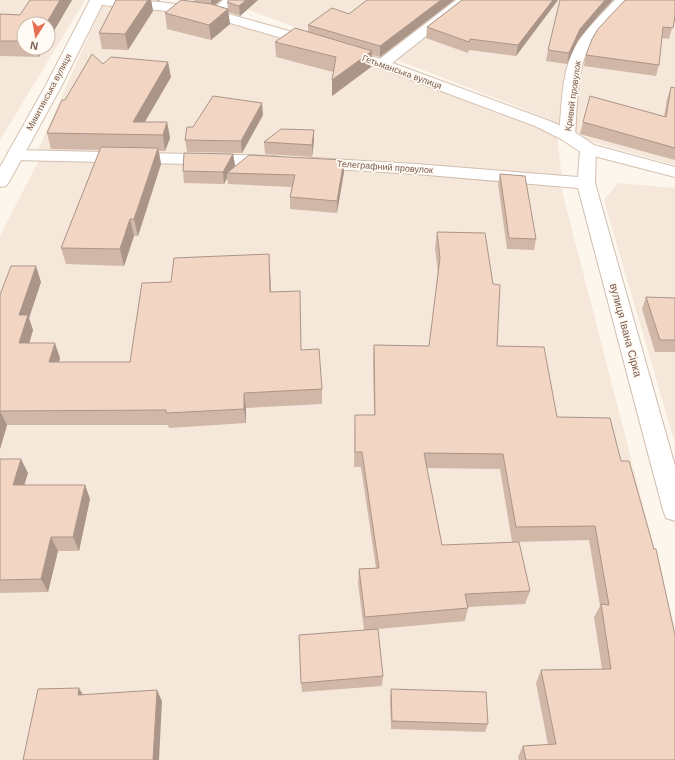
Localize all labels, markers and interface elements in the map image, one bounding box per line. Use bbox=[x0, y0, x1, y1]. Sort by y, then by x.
north arrow bbox=[16, 16, 56, 56]
text: N bbox=[29, 39, 39, 52]
street label: Микитинська вулиця bbox=[24, 52, 74, 132]
street label: Гетьманська вулиця bbox=[361, 53, 443, 91]
street label: Кривий провулок bbox=[563, 60, 583, 132]
street label: Телеграфний провулок bbox=[337, 159, 433, 175]
street label: вулиця Івана Сірка bbox=[608, 282, 645, 379]

